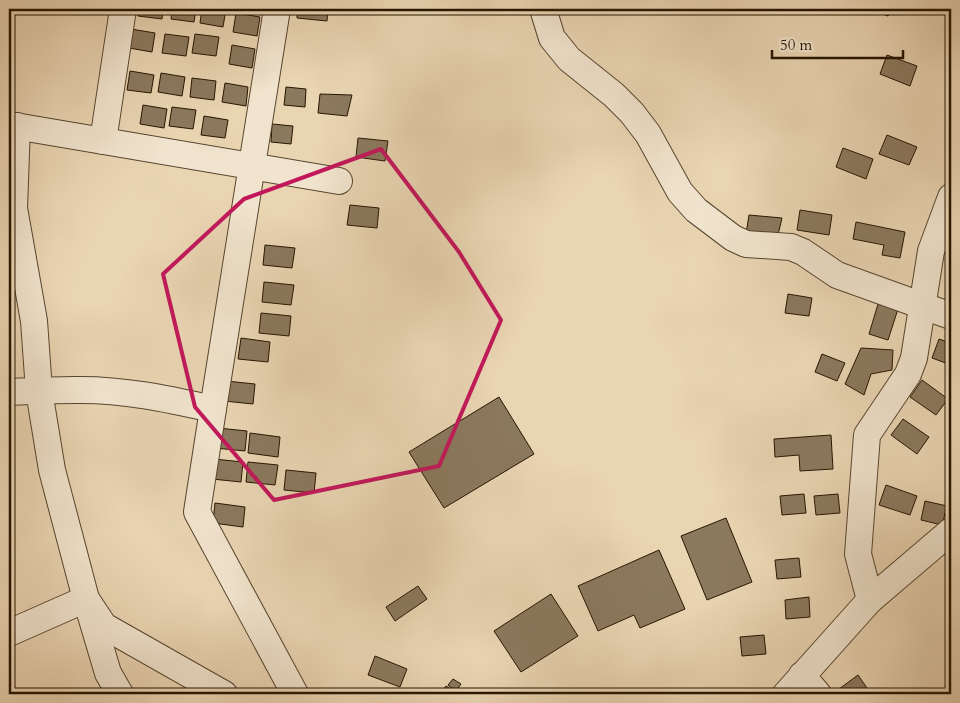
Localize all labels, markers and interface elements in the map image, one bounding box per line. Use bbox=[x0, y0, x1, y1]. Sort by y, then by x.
scale bar bbox=[772, 28, 904, 60]
text: 50 m bbox=[780, 35, 812, 55]

